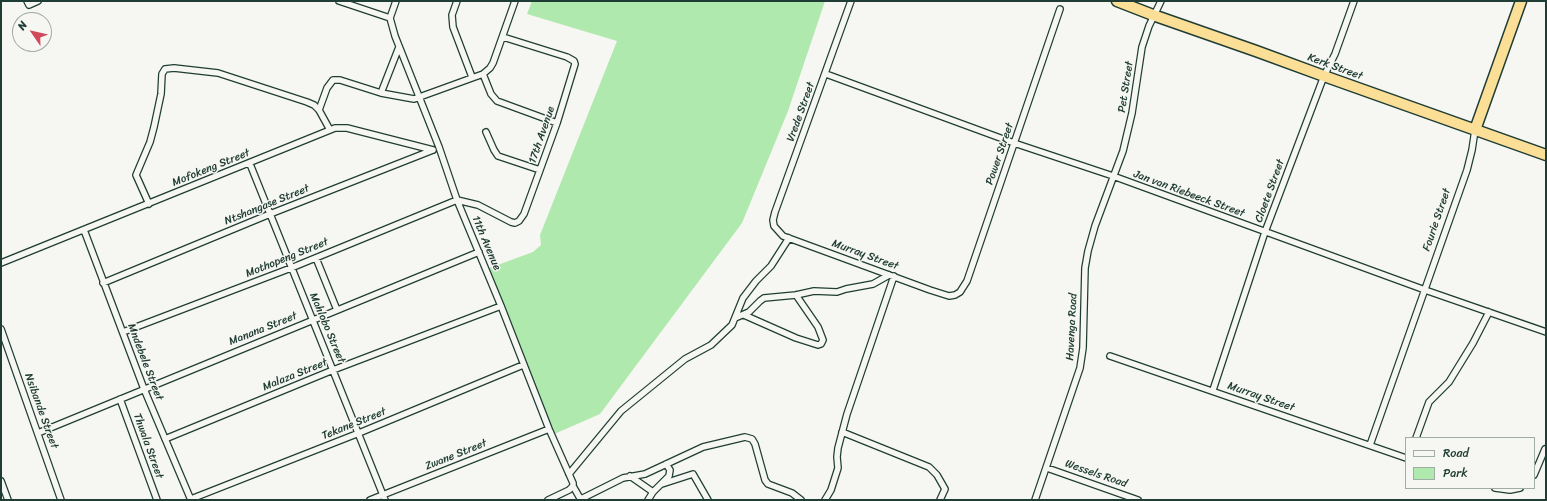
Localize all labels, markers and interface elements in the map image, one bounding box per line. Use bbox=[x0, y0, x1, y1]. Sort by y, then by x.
north arrow bbox=[12, 12, 52, 52]
text: N bbox=[12, 17, 32, 34]
street label: Kerk Street bbox=[1306, 51, 1364, 83]
street label: Pet Street bbox=[1115, 60, 1137, 114]
street label: Vrede Street bbox=[784, 80, 818, 144]
street label: 17th Avenue bbox=[526, 105, 558, 165]
street label: Power Street bbox=[983, 121, 1017, 187]
street label: Mofokeng Street bbox=[170, 146, 252, 190]
street label: Cloete Street bbox=[1252, 158, 1288, 224]
street label: Jan van Riebeeck Street bbox=[1132, 168, 1246, 220]
street label: Ntshangase Street bbox=[223, 182, 311, 228]
street label: Fourie Street bbox=[1420, 187, 1454, 253]
street label: 11th Avenue bbox=[469, 214, 503, 272]
street label: Mothopeng Street bbox=[244, 235, 330, 281]
street label: Murray Street bbox=[830, 237, 900, 273]
street label: Mahlobo Street bbox=[306, 291, 348, 365]
street label: Havenga Road bbox=[1064, 293, 1080, 361]
street label: Manana Street bbox=[227, 309, 299, 349]
street label: Mndebele Street bbox=[124, 322, 166, 402]
street label: Malaza Street bbox=[261, 356, 329, 394]
street label: Nsibande Street bbox=[21, 372, 61, 450]
street label: Murray Street bbox=[1226, 379, 1296, 415]
street label: Tekane Street bbox=[320, 405, 388, 443]
street label: Thwala Street bbox=[130, 412, 166, 480]
street label: Zwane Street bbox=[423, 437, 489, 473]
legend bbox=[1405, 437, 1535, 489]
text: Road bbox=[1443, 442, 1469, 464]
street label: Wessels Road bbox=[1063, 457, 1129, 491]
text: Park bbox=[1443, 462, 1468, 484]

